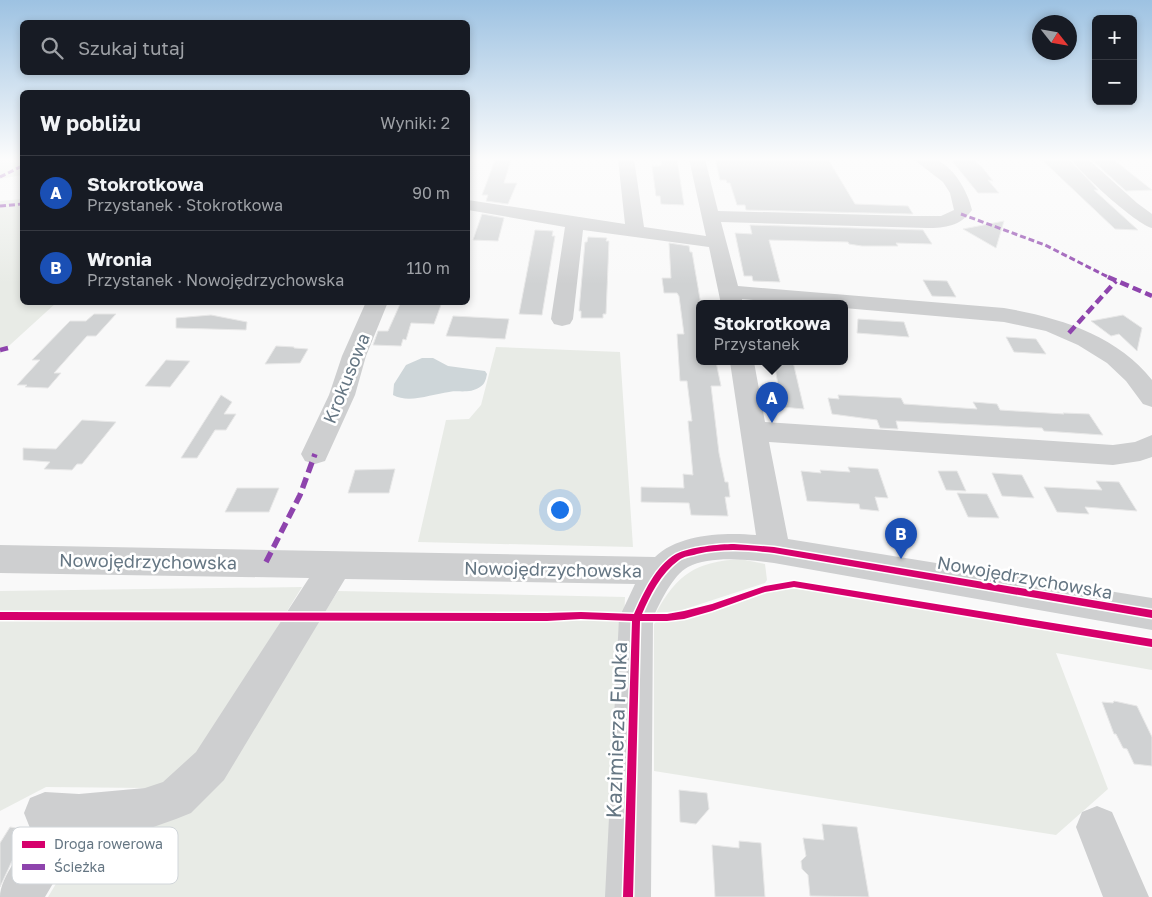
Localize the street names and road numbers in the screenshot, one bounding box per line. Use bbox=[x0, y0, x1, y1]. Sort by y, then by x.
street label: Krokusowa bbox=[318, 330, 374, 426]
street label: Nowojędrzychowska bbox=[59, 548, 237, 574]
street label: Nowojędrzychowska bbox=[935, 551, 1115, 603]
street label: Nowojędrzychowska bbox=[464, 556, 642, 582]
street label: Kazimierza Funka bbox=[600, 641, 632, 819]

